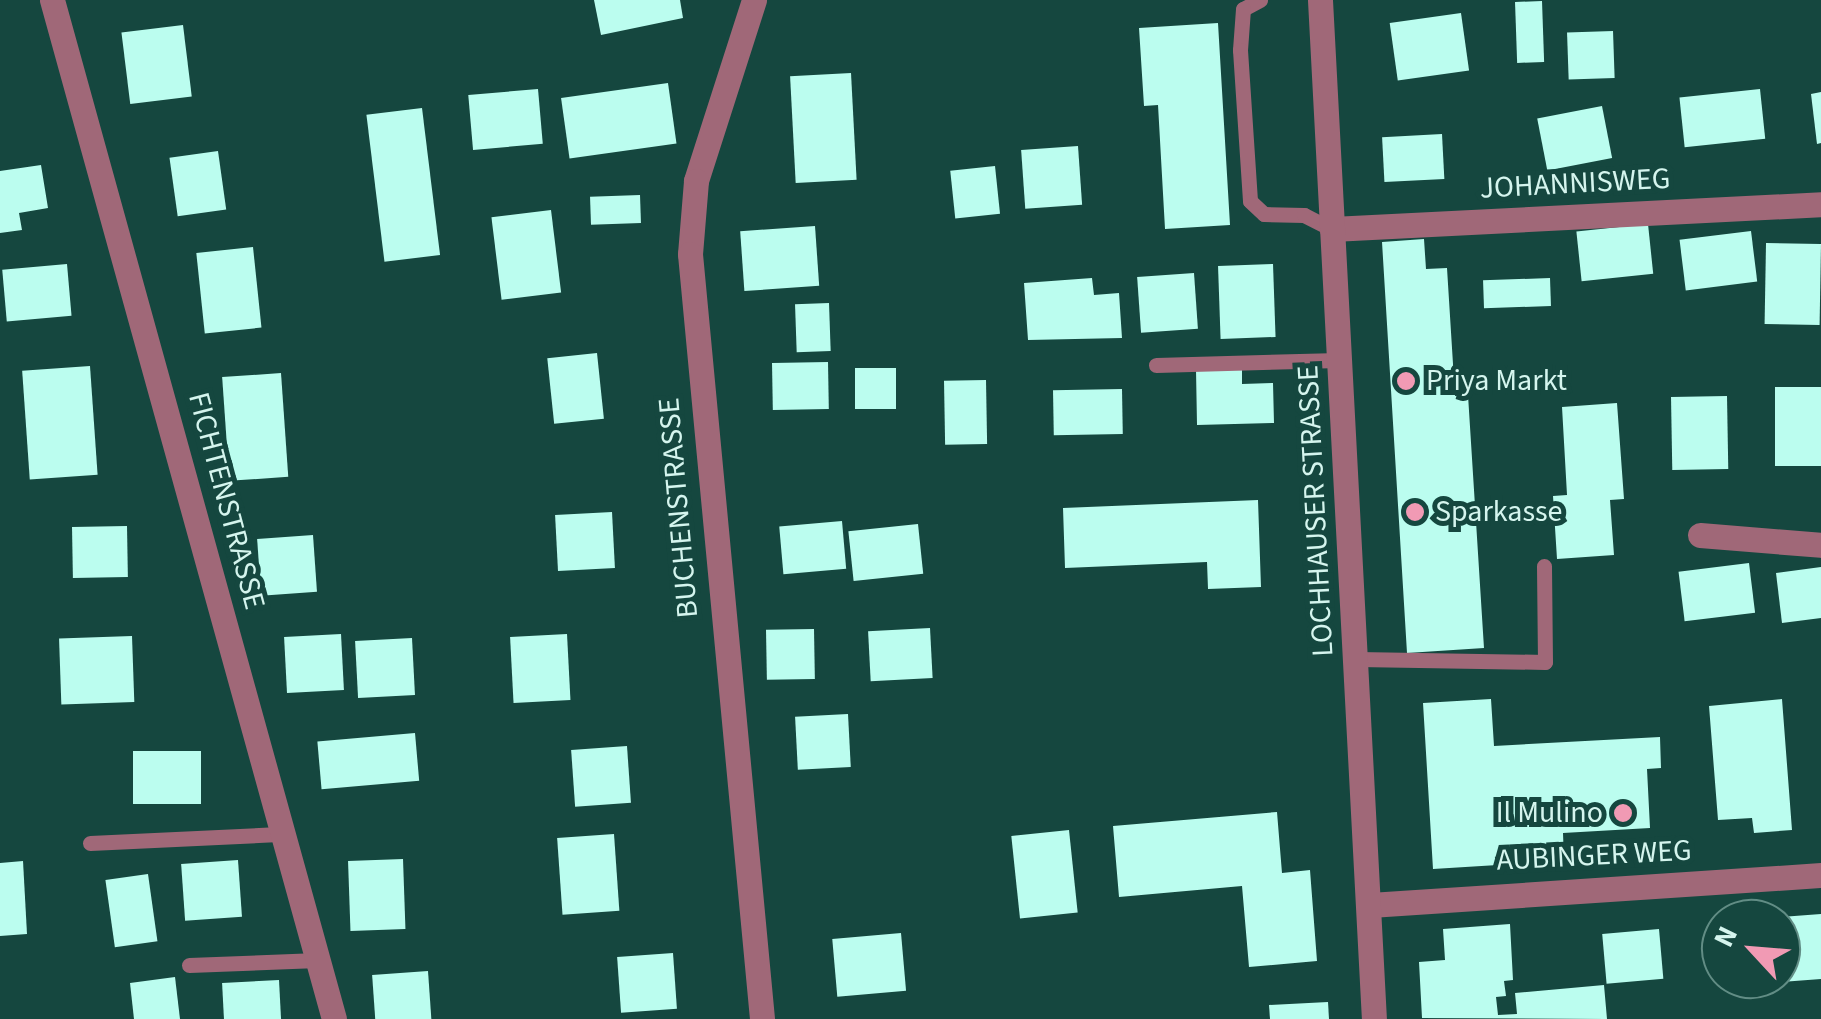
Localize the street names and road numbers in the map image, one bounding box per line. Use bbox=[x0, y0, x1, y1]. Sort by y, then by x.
street label: JOHANNISWEG bbox=[1479, 161, 1671, 207]
street label: LOCHHAUSER STRASSE bbox=[1290, 364, 1342, 658]
street label: FICHTENSTRASSE bbox=[180, 389, 272, 613]
street label: BUCHENSTRASSE bbox=[651, 396, 707, 620]
street label: AUBINGER WEG bbox=[1495, 833, 1693, 879]

